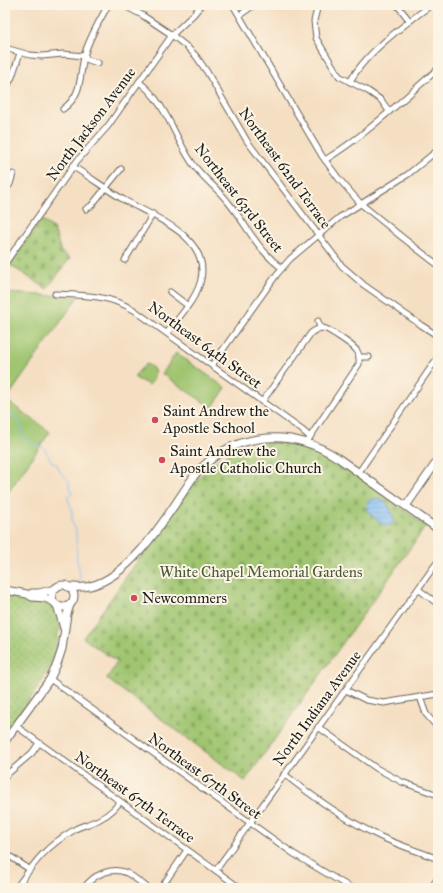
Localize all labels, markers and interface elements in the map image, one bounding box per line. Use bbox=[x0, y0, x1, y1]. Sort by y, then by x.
street label: North Jackson Avenue bbox=[42, 64, 140, 185]
street label: Northeast 62nd Terrace bbox=[235, 104, 335, 232]
street label: Northeast 63rd Street bbox=[191, 140, 288, 257]
street label: Northeast 64th Street bbox=[145, 298, 266, 393]
place label: Saint Andrew the Apostle School bbox=[162, 402, 269, 437]
marker: Saint Andrew the Apostle School bbox=[150, 415, 160, 425]
place label: Saint Andrew the Apostle Catholic Church bbox=[169, 442, 322, 477]
marker: Saint Andrew the Apostle Catholic Church bbox=[157, 455, 167, 465]
park label: White Chapel Memorial Gardens bbox=[160, 563, 362, 581]
place label: Newcommers bbox=[142, 589, 227, 607]
marker: Newcommers bbox=[129, 593, 139, 603]
street label: North Indiana Avenue bbox=[269, 647, 365, 769]
street label: Northeast 67th Street bbox=[145, 729, 266, 824]
street label: Northeast 67th Terrace bbox=[71, 747, 199, 847]

